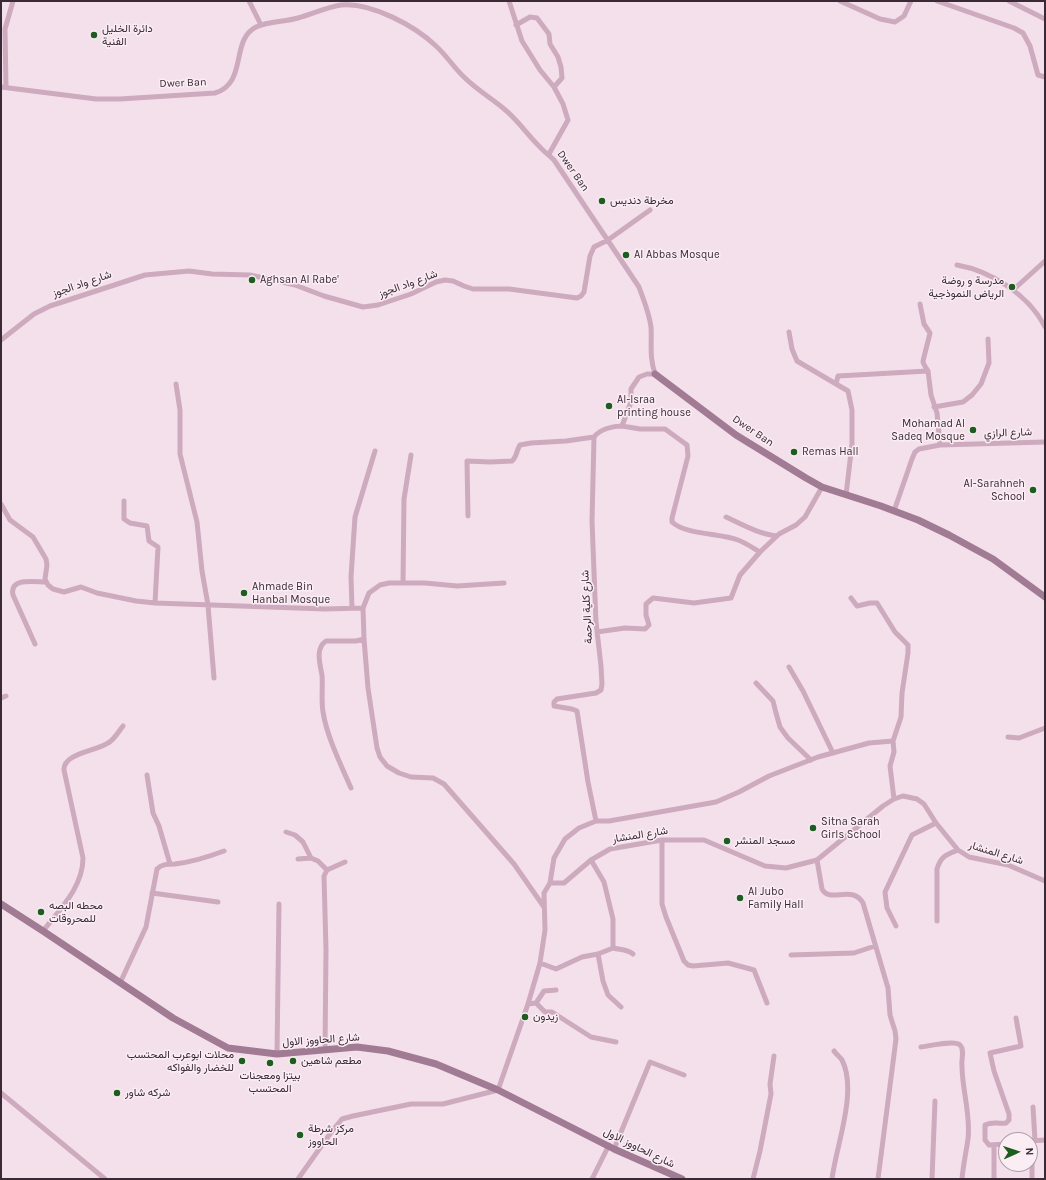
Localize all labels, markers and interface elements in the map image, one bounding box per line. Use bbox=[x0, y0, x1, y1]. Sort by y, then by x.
place label: دائرة الخليل الفنية bbox=[102, 22, 153, 48]
marker: دائرة الخليل الفنية bbox=[89, 30, 99, 40]
street label: Dwer Ban bbox=[159, 76, 207, 90]
street label: Dwer Ban bbox=[554, 148, 592, 194]
place label: مخرطة دنديس bbox=[610, 194, 674, 208]
marker: مخرطة دنديس bbox=[597, 196, 607, 206]
place label: Al Abbas Mosque bbox=[634, 248, 720, 262]
marker: Al Abbas Mosque bbox=[621, 250, 631, 260]
street label: شارع واد الجوز bbox=[377, 267, 439, 301]
street label: شارع واد الجوز bbox=[51, 268, 113, 300]
place label: Aghsan Al Rabe' bbox=[260, 273, 339, 287]
place label: مدرسة و روضة الرياض النموذجية bbox=[928, 274, 1004, 300]
marker: Aghsan Al Rabe' bbox=[247, 275, 257, 285]
marker: مدرسة و روضة الرياض النموذجية bbox=[1007, 282, 1017, 292]
place label: Al-Israa printing house bbox=[617, 393, 691, 419]
marker: Al-Israa printing house bbox=[604, 401, 614, 411]
street label: Dwer Ban bbox=[730, 412, 776, 450]
place label: Mohamad Al Sadeq Mosque bbox=[891, 417, 965, 443]
marker: Mohamad Al Sadeq Mosque bbox=[968, 425, 978, 435]
street label: شارع الرازي bbox=[984, 426, 1032, 440]
place label: Remas Hall bbox=[802, 445, 859, 459]
marker: Remas Hall bbox=[789, 447, 799, 457]
place label: Al-Sarahneh School bbox=[963, 477, 1025, 503]
marker: Al-Sarahneh School bbox=[1028, 485, 1038, 495]
street label: شارع كلية الرحمة bbox=[578, 570, 596, 644]
place label: Ahmade Bin Hanbal Mosque bbox=[252, 580, 330, 606]
marker: Ahmade Bin Hanbal Mosque bbox=[239, 588, 249, 598]
place label: Sitna Sarah Girls School bbox=[821, 815, 881, 841]
marker: Sitna Sarah Girls School bbox=[808, 823, 818, 833]
street label: شارع المنشار bbox=[611, 824, 669, 846]
place label: مسجد المنشر bbox=[735, 834, 795, 848]
marker: مسجد المنشر bbox=[722, 836, 732, 846]
street label: شارع المنشار bbox=[967, 838, 1025, 868]
place label: Al Jubo Family Hall bbox=[748, 885, 804, 911]
marker: Al Jubo Family Hall bbox=[735, 893, 745, 903]
place label: محطه البصه للمحروقات bbox=[49, 899, 103, 925]
marker: محطه البصه للمحروقات bbox=[36, 907, 46, 917]
place label: زيدون bbox=[533, 1010, 558, 1024]
marker: زيدون bbox=[520, 1012, 530, 1022]
street label: شارع الحاووز الاول bbox=[282, 1031, 360, 1049]
place label: محلات ابوعرب المحتسب للخضار والفواكه bbox=[127, 1048, 234, 1074]
place label: مطعم شاهين bbox=[301, 1054, 362, 1068]
marker: محلات ابوعرب المحتسب للخضار والفواكه bbox=[237, 1056, 247, 1066]
marker: مطعم شاهين bbox=[288, 1056, 298, 1066]
marker: بيتزا ومعجنات المحتسب bbox=[265, 1058, 275, 1068]
place label: بيتزا ومعجنات المحتسب bbox=[240, 1069, 300, 1095]
place label: شركه شاور bbox=[125, 1086, 170, 1100]
marker: شركه شاور bbox=[112, 1088, 122, 1098]
place label: مركز شرطة الحاووز bbox=[308, 1122, 354, 1148]
street label: شارع الحاووز الاول bbox=[601, 1125, 677, 1171]
marker: مركز شرطة الحاووز bbox=[295, 1130, 305, 1140]
north arrow bbox=[998, 1132, 1038, 1172]
text: N bbox=[1023, 1147, 1036, 1156]

